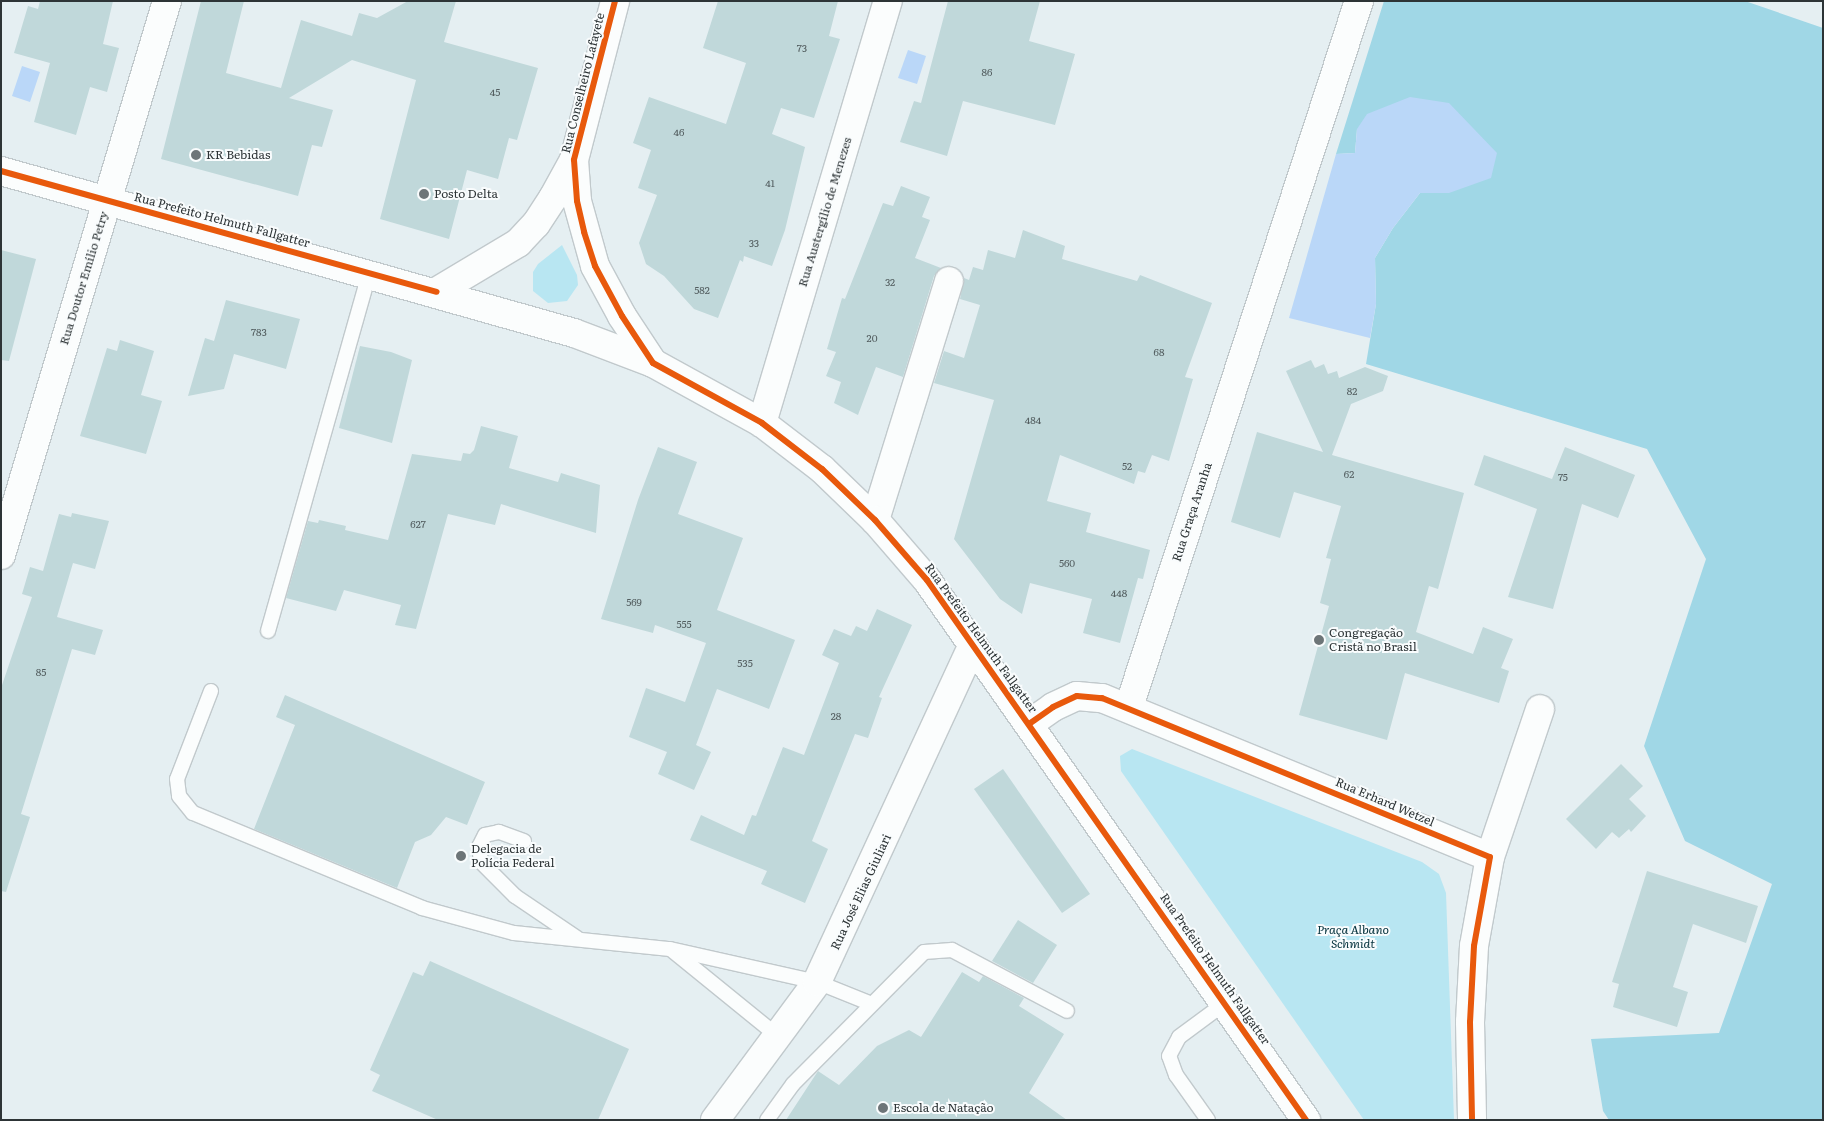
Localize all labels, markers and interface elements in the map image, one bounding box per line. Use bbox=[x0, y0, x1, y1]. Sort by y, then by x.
street label: Rua Conselheiro Lafayete bbox=[559, 11, 607, 155]
house number: 73 bbox=[797, 42, 807, 54]
house number: 86 bbox=[982, 66, 992, 78]
house number: 45 bbox=[490, 86, 500, 98]
house number: 46 bbox=[674, 126, 684, 138]
street label: Rua Austergílio de Menezes bbox=[795, 135, 855, 289]
place label: KR Bebidas bbox=[206, 148, 270, 162]
marker: KR Bebidas bbox=[190, 149, 202, 161]
house number: 41 bbox=[765, 177, 775, 189]
place label: Posto Delta bbox=[434, 187, 498, 201]
marker: Posto Delta bbox=[418, 188, 430, 200]
street label: Rua Prefeito Helmuth Fallgatter bbox=[132, 190, 312, 250]
street label: Rua Doutor Emílio Petry bbox=[57, 209, 111, 347]
house number: 33 bbox=[749, 237, 759, 249]
house number: 32 bbox=[885, 276, 895, 288]
house number: 582 bbox=[694, 284, 710, 296]
house number: 783 bbox=[251, 326, 267, 338]
house number: 20 bbox=[867, 332, 877, 344]
house number: 68 bbox=[1154, 346, 1164, 358]
house number: 82 bbox=[1347, 385, 1357, 397]
house number: 484 bbox=[1025, 414, 1041, 426]
house number: 52 bbox=[1122, 460, 1132, 472]
street label: Rua Graça Aranha bbox=[1169, 461, 1215, 563]
house number: 62 bbox=[1344, 468, 1354, 480]
house number: 75 bbox=[1558, 471, 1568, 483]
house number: 627 bbox=[410, 518, 426, 530]
house number: 560 bbox=[1059, 557, 1075, 569]
street label: Rua Prefeito Helmuth Fallgatter bbox=[922, 560, 1040, 716]
house number: 448 bbox=[1111, 587, 1127, 599]
house number: 569 bbox=[626, 596, 642, 608]
house number: 555 bbox=[676, 618, 692, 630]
place label: Congregação Cristã no Brasil bbox=[1329, 626, 1417, 654]
marker: Congregação Cristã no Brasil bbox=[1313, 634, 1325, 646]
house number: 535 bbox=[737, 657, 753, 669]
house number: 85 bbox=[36, 666, 46, 678]
house number: 28 bbox=[831, 710, 841, 722]
street label: Rua Erhard Wetzel bbox=[1333, 775, 1437, 829]
street label: Rua José Elias Giuliari bbox=[828, 832, 894, 952]
place label: Delegacia de Polícia Federal bbox=[471, 842, 555, 870]
marker: Delegacia de Polícia Federal bbox=[455, 850, 467, 862]
street label: Rua Prefeito Helmuth Fallgatter bbox=[1157, 891, 1273, 1047]
park label: Praça Albano Schmidt bbox=[1317, 923, 1389, 951]
place label: Escola de Natação bbox=[893, 1101, 994, 1115]
marker: Escola de Natação bbox=[877, 1102, 889, 1114]

